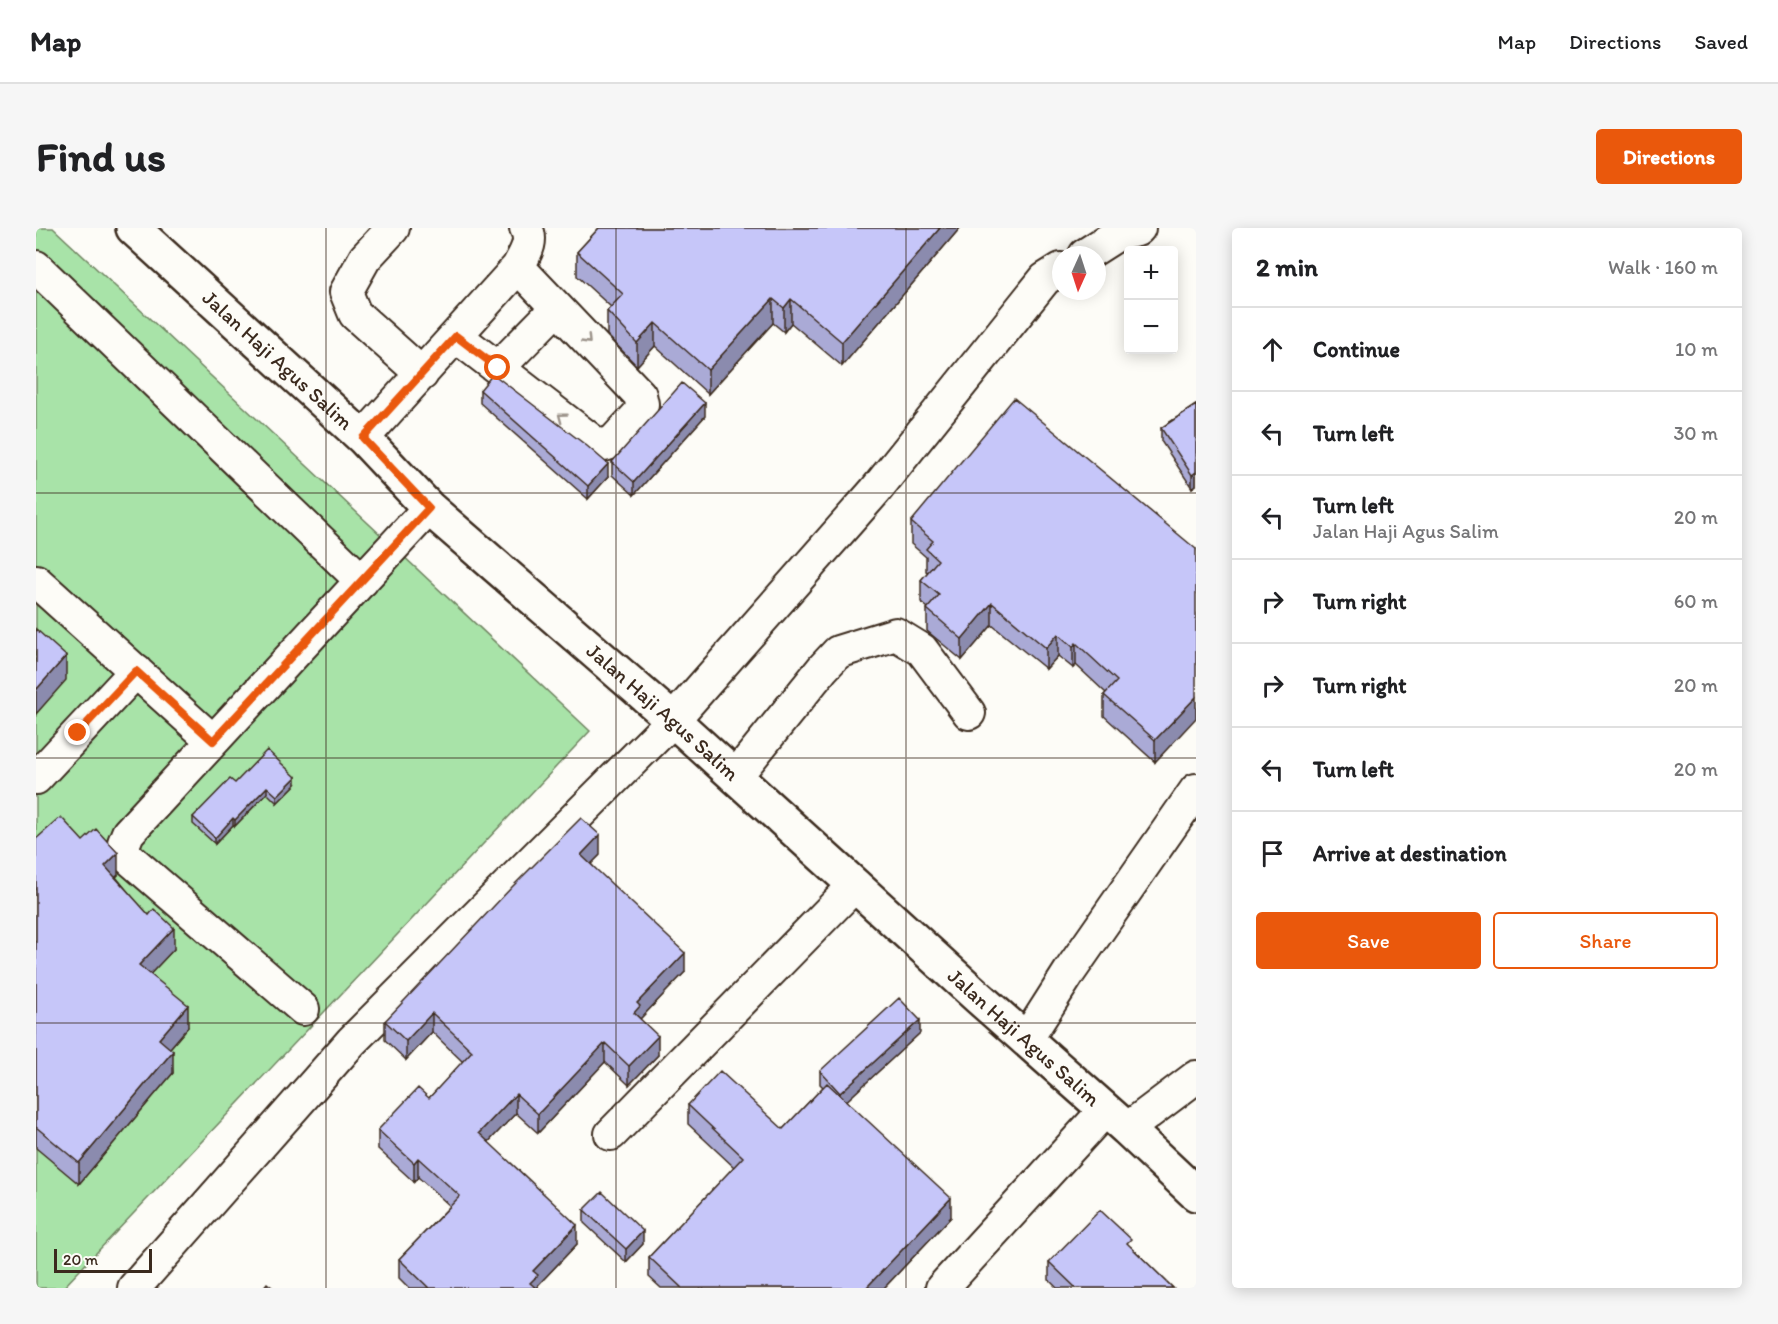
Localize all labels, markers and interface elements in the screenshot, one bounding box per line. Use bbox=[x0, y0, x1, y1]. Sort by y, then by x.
text: Map bbox=[30, 24, 81, 58]
text: Map bbox=[1498, 29, 1536, 54]
text: Directions bbox=[1569, 29, 1661, 54]
text: Saved bbox=[1694, 29, 1748, 54]
button: Directions bbox=[1596, 129, 1742, 184]
text: Find us bbox=[36, 131, 166, 182]
north arrow bbox=[1052, 246, 1106, 300]
map controls bbox=[1124, 246, 1178, 354]
button: + bbox=[1124, 246, 1178, 300]
text: 2 min bbox=[1256, 251, 1318, 283]
text: Walk · 160 m bbox=[1608, 255, 1718, 279]
street label: Jalan Haji Agus Salim bbox=[198, 285, 359, 435]
button: − bbox=[1124, 300, 1178, 354]
one-way arrow bbox=[580, 333, 591, 343]
icon: ahead bbox=[1256, 333, 1289, 366]
text: Continue bbox=[1313, 336, 1400, 363]
text: 10 m bbox=[1675, 337, 1718, 361]
route start bbox=[484, 354, 510, 380]
one-way arrow bbox=[558, 414, 569, 425]
icon: left bbox=[1256, 417, 1289, 450]
text: Turn left bbox=[1313, 420, 1394, 447]
text: 30 m bbox=[1673, 421, 1718, 445]
text: Turn left bbox=[1313, 492, 1394, 519]
icon: left bbox=[1256, 501, 1289, 534]
text: 20 m bbox=[1674, 505, 1718, 529]
text: Jalan Haji Agus Salim bbox=[1313, 519, 1499, 543]
icon: right bbox=[1256, 585, 1289, 618]
text: Turn right bbox=[1313, 588, 1407, 615]
text: 60 m bbox=[1674, 589, 1718, 613]
street label: Jalan Haji Agus Salim bbox=[582, 638, 745, 786]
icon: right bbox=[1256, 669, 1289, 702]
text: Turn right bbox=[1313, 672, 1407, 699]
text: 20 m bbox=[1674, 673, 1718, 697]
route end bbox=[64, 719, 90, 745]
icon: left bbox=[1256, 753, 1289, 786]
text: Turn left bbox=[1313, 756, 1394, 783]
text: 20 m bbox=[1674, 757, 1718, 781]
icon: arrive bbox=[1256, 837, 1289, 870]
text: Arrive at destination bbox=[1313, 840, 1507, 867]
button: Save bbox=[1256, 912, 1481, 969]
button: Share bbox=[1493, 912, 1718, 969]
street label: Jalan Haji Agus Salim bbox=[943, 963, 1106, 1111]
scale bar bbox=[54, 1246, 152, 1274]
text: 20 m bbox=[63, 1250, 98, 1269]

